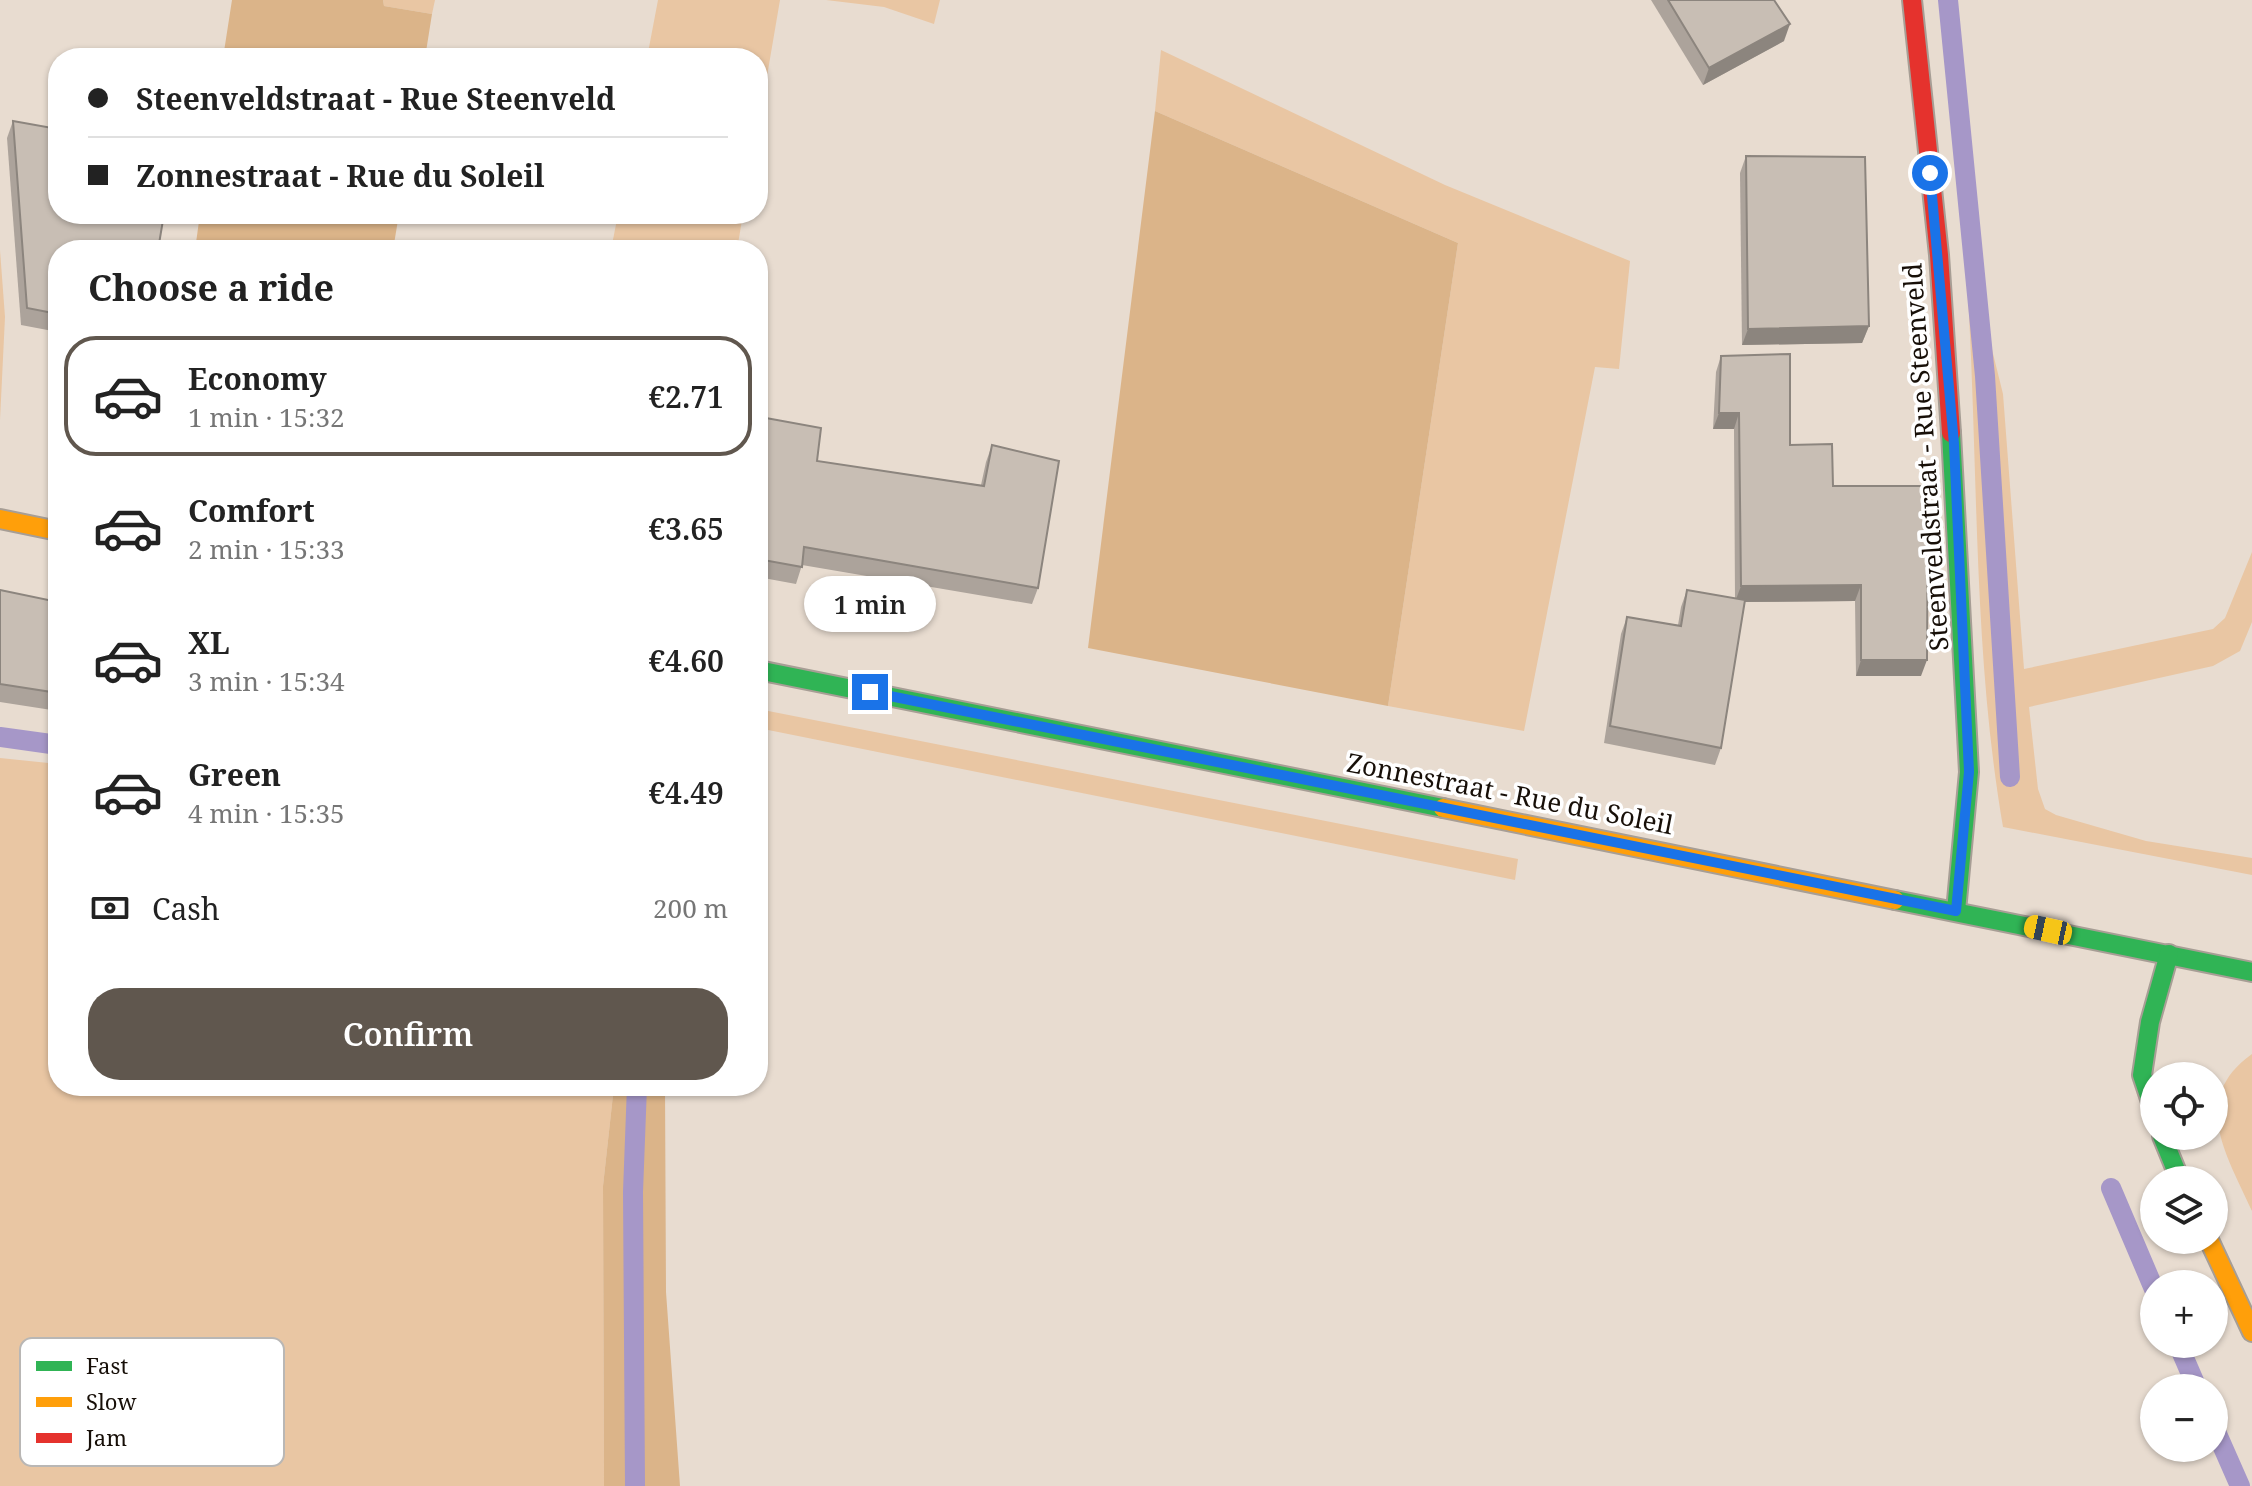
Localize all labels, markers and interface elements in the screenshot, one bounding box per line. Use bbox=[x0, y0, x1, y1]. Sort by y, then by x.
text: Steenveldstraat - Rue Steenveld bbox=[136, 78, 616, 119]
text: Zonnestraat - Rue du Soleil bbox=[136, 155, 545, 196]
route start bbox=[1912, 155, 1948, 191]
street label: Steenveldstraat - Rue Steenveld bbox=[1893, 262, 1957, 652]
text: Choose a ride bbox=[88, 263, 334, 312]
text: Economy bbox=[188, 358, 327, 399]
icon: car bbox=[92, 360, 164, 432]
text: €2.71 bbox=[648, 376, 724, 417]
text: 1 min · 15:32 bbox=[188, 399, 345, 435]
text: Comfort bbox=[188, 490, 315, 531]
icon: car bbox=[92, 492, 164, 564]
text: €3.65 bbox=[648, 508, 724, 549]
text: 2 min · 15:33 bbox=[188, 531, 345, 567]
callout: 1 min bbox=[804, 576, 936, 632]
text: 1 min bbox=[834, 586, 906, 622]
text: XL bbox=[188, 622, 230, 663]
icon: car bbox=[92, 624, 164, 696]
text: €4.60 bbox=[648, 640, 724, 681]
text: 3 min · 15:34 bbox=[188, 663, 345, 699]
route end bbox=[852, 674, 888, 710]
street label: Zonnestraat - Rue du Soleil bbox=[1344, 744, 1676, 842]
text: Green bbox=[188, 754, 281, 795]
icon: car bbox=[92, 756, 164, 828]
text: €4.49 bbox=[648, 772, 724, 813]
text: 4 min · 15:35 bbox=[188, 795, 345, 831]
icon: cash bbox=[88, 886, 132, 930]
text: Cash bbox=[152, 888, 220, 929]
text: 200 m bbox=[653, 890, 728, 926]
car bbox=[2022, 913, 2074, 947]
button: Confirm bbox=[88, 988, 728, 1080]
map controls bbox=[2140, 1062, 2228, 1462]
button: locate bbox=[2140, 1062, 2228, 1150]
button: layers bbox=[2140, 1166, 2228, 1254]
button: + bbox=[2140, 1270, 2228, 1358]
legend bbox=[20, 1338, 284, 1466]
text: Fast bbox=[86, 1350, 128, 1380]
button: − bbox=[2140, 1374, 2228, 1462]
text: Slow bbox=[86, 1386, 136, 1416]
text: Jam bbox=[85, 1422, 127, 1452]

